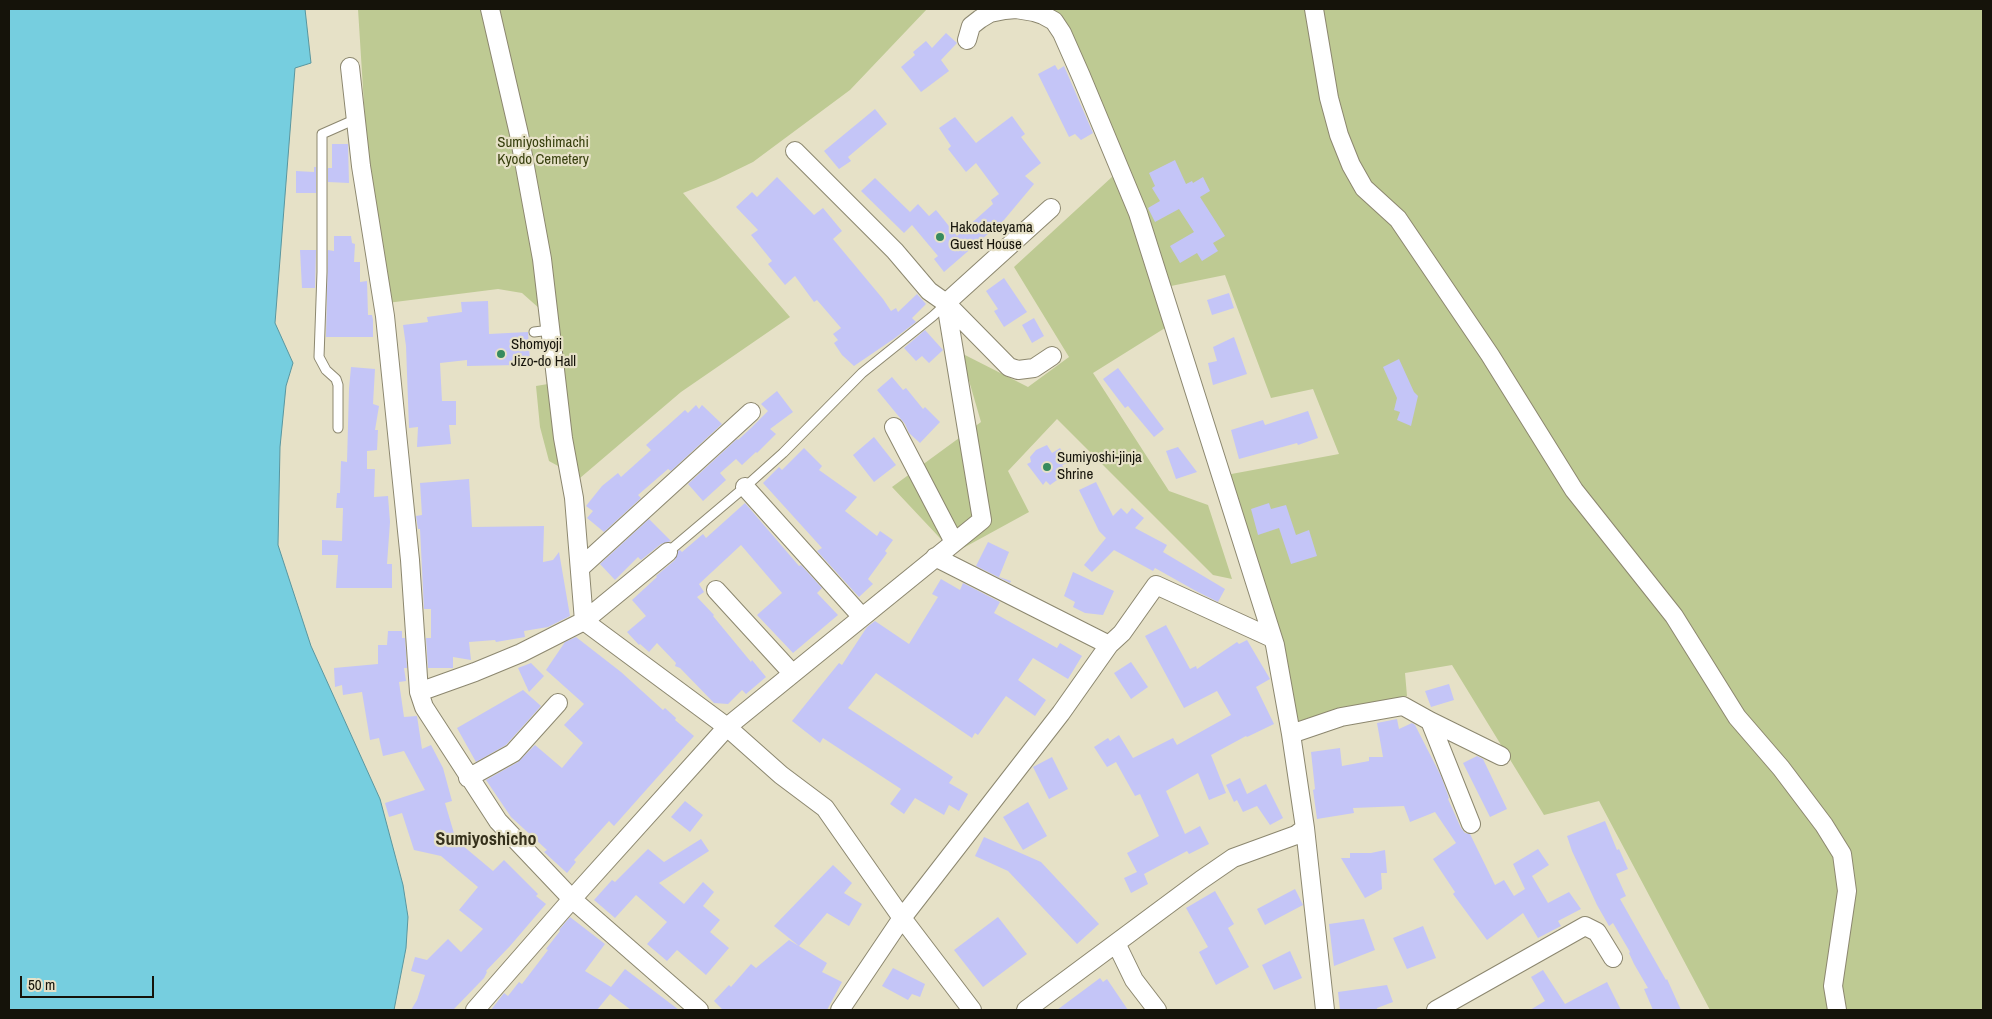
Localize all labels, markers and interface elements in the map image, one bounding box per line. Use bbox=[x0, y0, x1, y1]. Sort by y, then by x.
park label: Sumiyoshimachi Kyodo Cemetery bbox=[497, 134, 589, 169]
place label: Hakodateyama Guest House bbox=[950, 219, 1033, 254]
marker: Hakodateyama Guest House bbox=[934, 231, 946, 243]
place label: Shomyoji Jizo-do Hall bbox=[511, 336, 576, 371]
marker: Shomyoji Jizo-do Hall bbox=[495, 348, 507, 360]
place label: Sumiyoshi-jinja Shrine bbox=[1057, 449, 1142, 484]
marker: Sumiyoshi-jinja Shrine bbox=[1041, 461, 1053, 473]
district label: Sumiyoshicho bbox=[436, 829, 536, 851]
scale bar bbox=[22, 966, 156, 998]
text: 50 m bbox=[28, 974, 55, 995]

